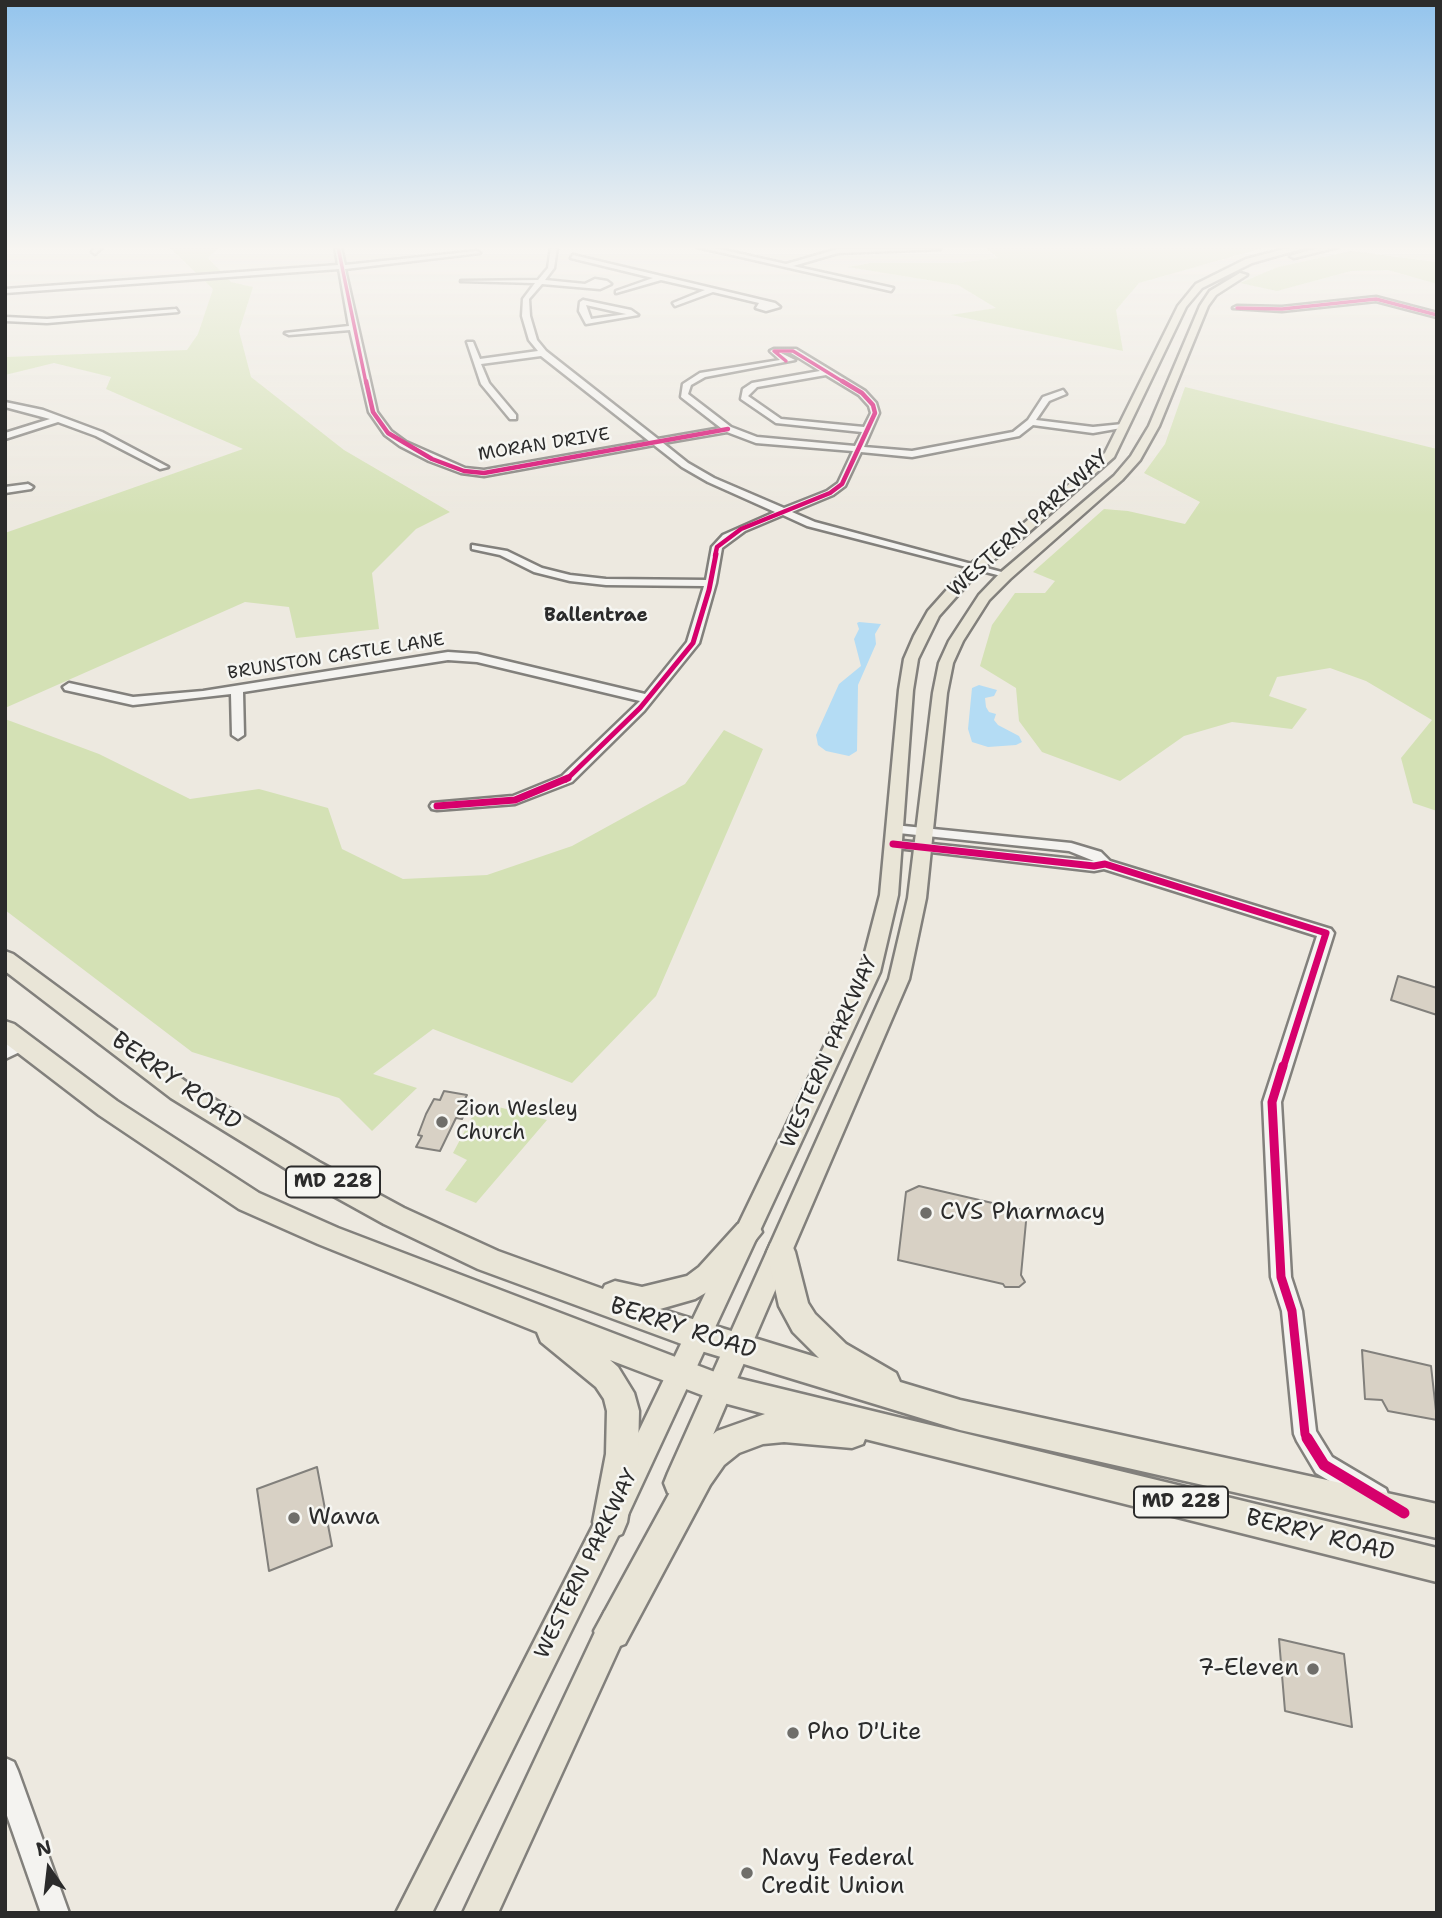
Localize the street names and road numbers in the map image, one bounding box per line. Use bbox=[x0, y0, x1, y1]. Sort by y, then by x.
street label: MORAN DRIVE bbox=[477, 424, 611, 466]
street label: WESTERN PARKWAY bbox=[943, 445, 1115, 603]
street label: BRUNSTON CASTLE LANE bbox=[226, 629, 446, 685]
street label: WESTERN PARKWAY bbox=[776, 952, 884, 1152]
street label: BERRY ROAD bbox=[105, 1027, 247, 1137]
road number: MD 228 bbox=[286, 1166, 380, 1198]
street label: BERRY ROAD bbox=[606, 1292, 760, 1366]
street label: WESTERN PARKWAY bbox=[530, 1465, 644, 1663]
road number: MD 228 bbox=[1134, 1486, 1228, 1518]
street label: BERRY ROAD bbox=[1243, 1504, 1397, 1568]

